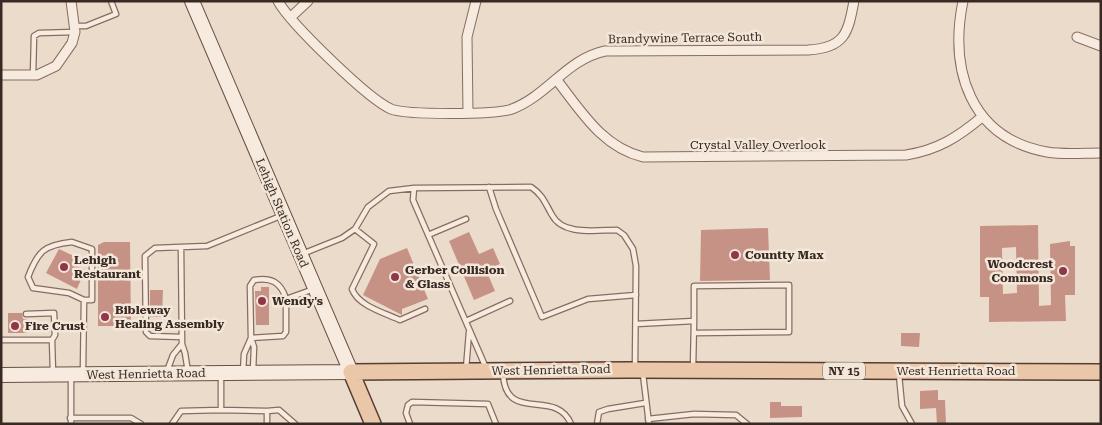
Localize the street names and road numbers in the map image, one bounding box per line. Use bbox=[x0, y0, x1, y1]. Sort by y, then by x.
street label: Brandywine Terrace South bbox=[608, 30, 763, 46]
street label: Crystal Valley Overlook bbox=[690, 138, 826, 152]
street label: Lehigh Station Road bbox=[253, 156, 311, 270]
street label: West Henrietta Road bbox=[491, 362, 611, 378]
road number: NY 15 bbox=[823, 362, 865, 380]
street label: West Henrietta Road bbox=[896, 364, 1016, 378]
street label: West Henrietta Road bbox=[86, 366, 206, 382]

